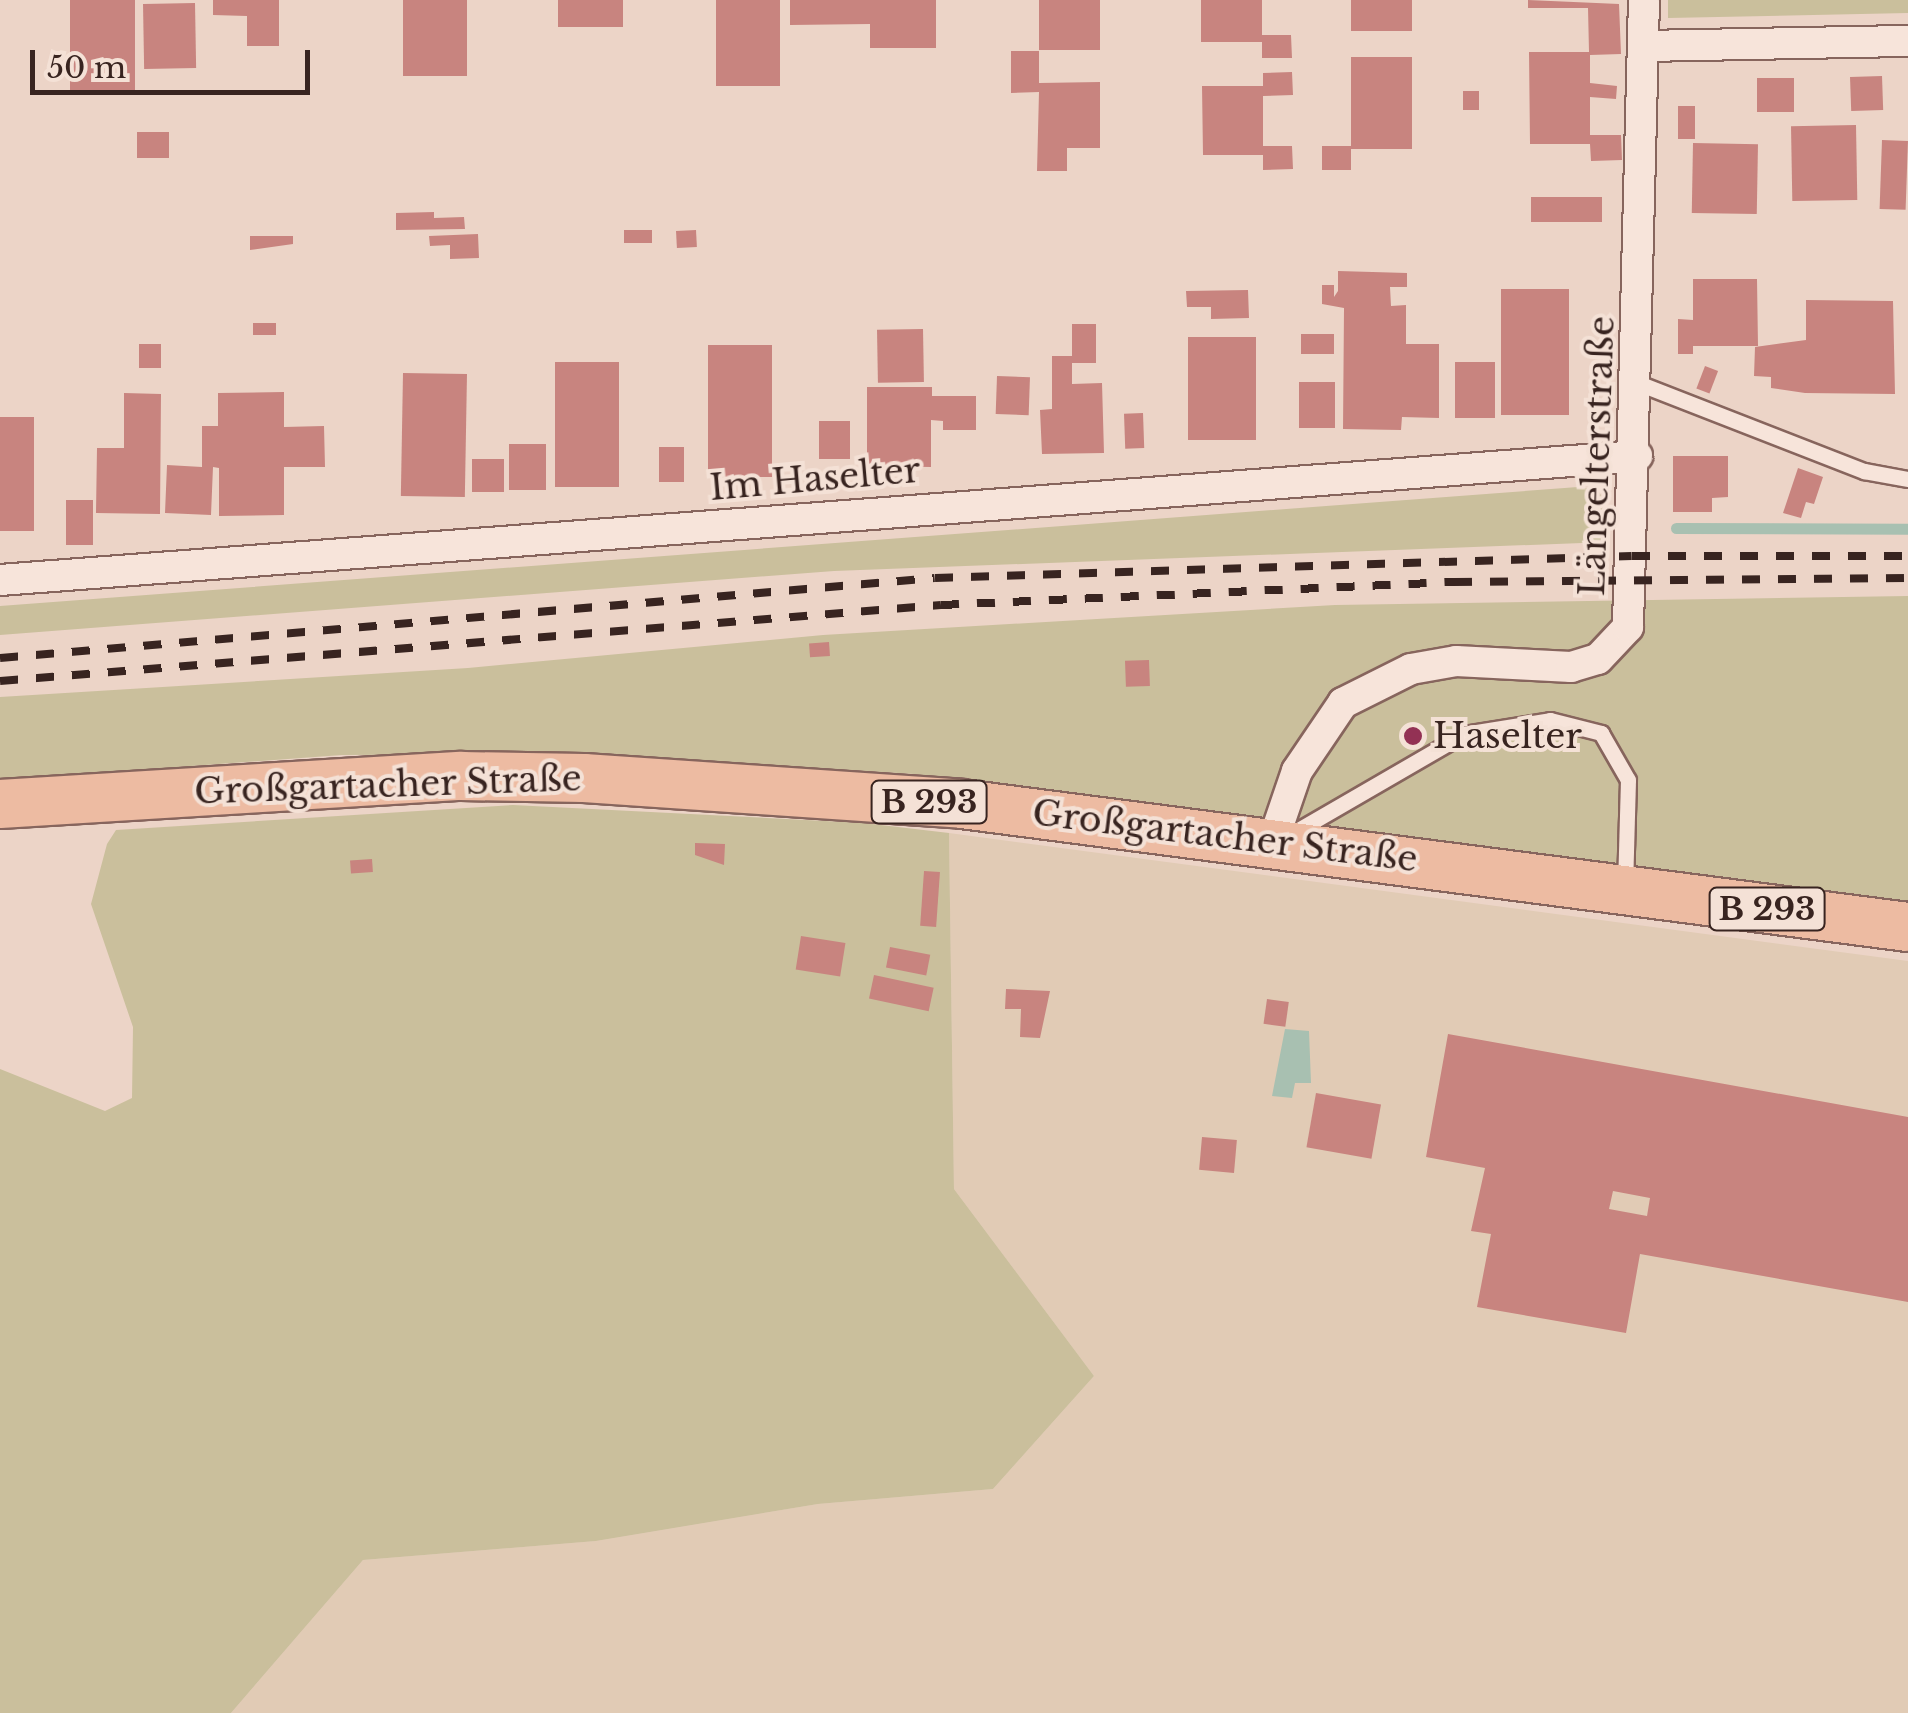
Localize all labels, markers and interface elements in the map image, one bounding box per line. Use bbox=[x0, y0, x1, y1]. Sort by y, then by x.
scale bar bbox=[35, 30, 315, 92]
text: 50 m bbox=[47, 49, 126, 86]
street label: Längelterstraße bbox=[1571, 315, 1623, 597]
street label: Im Haselter bbox=[708, 449, 922, 509]
place label: Haselter bbox=[1433, 715, 1582, 757]
marker: Haselter bbox=[1402, 725, 1424, 747]
street label: Großgartacher Straße bbox=[193, 757, 583, 813]
road number: B 293 bbox=[869, 775, 989, 829]
street label: Großgartacher Straße bbox=[1030, 791, 1420, 881]
road number: B 293 bbox=[1707, 882, 1827, 936]

